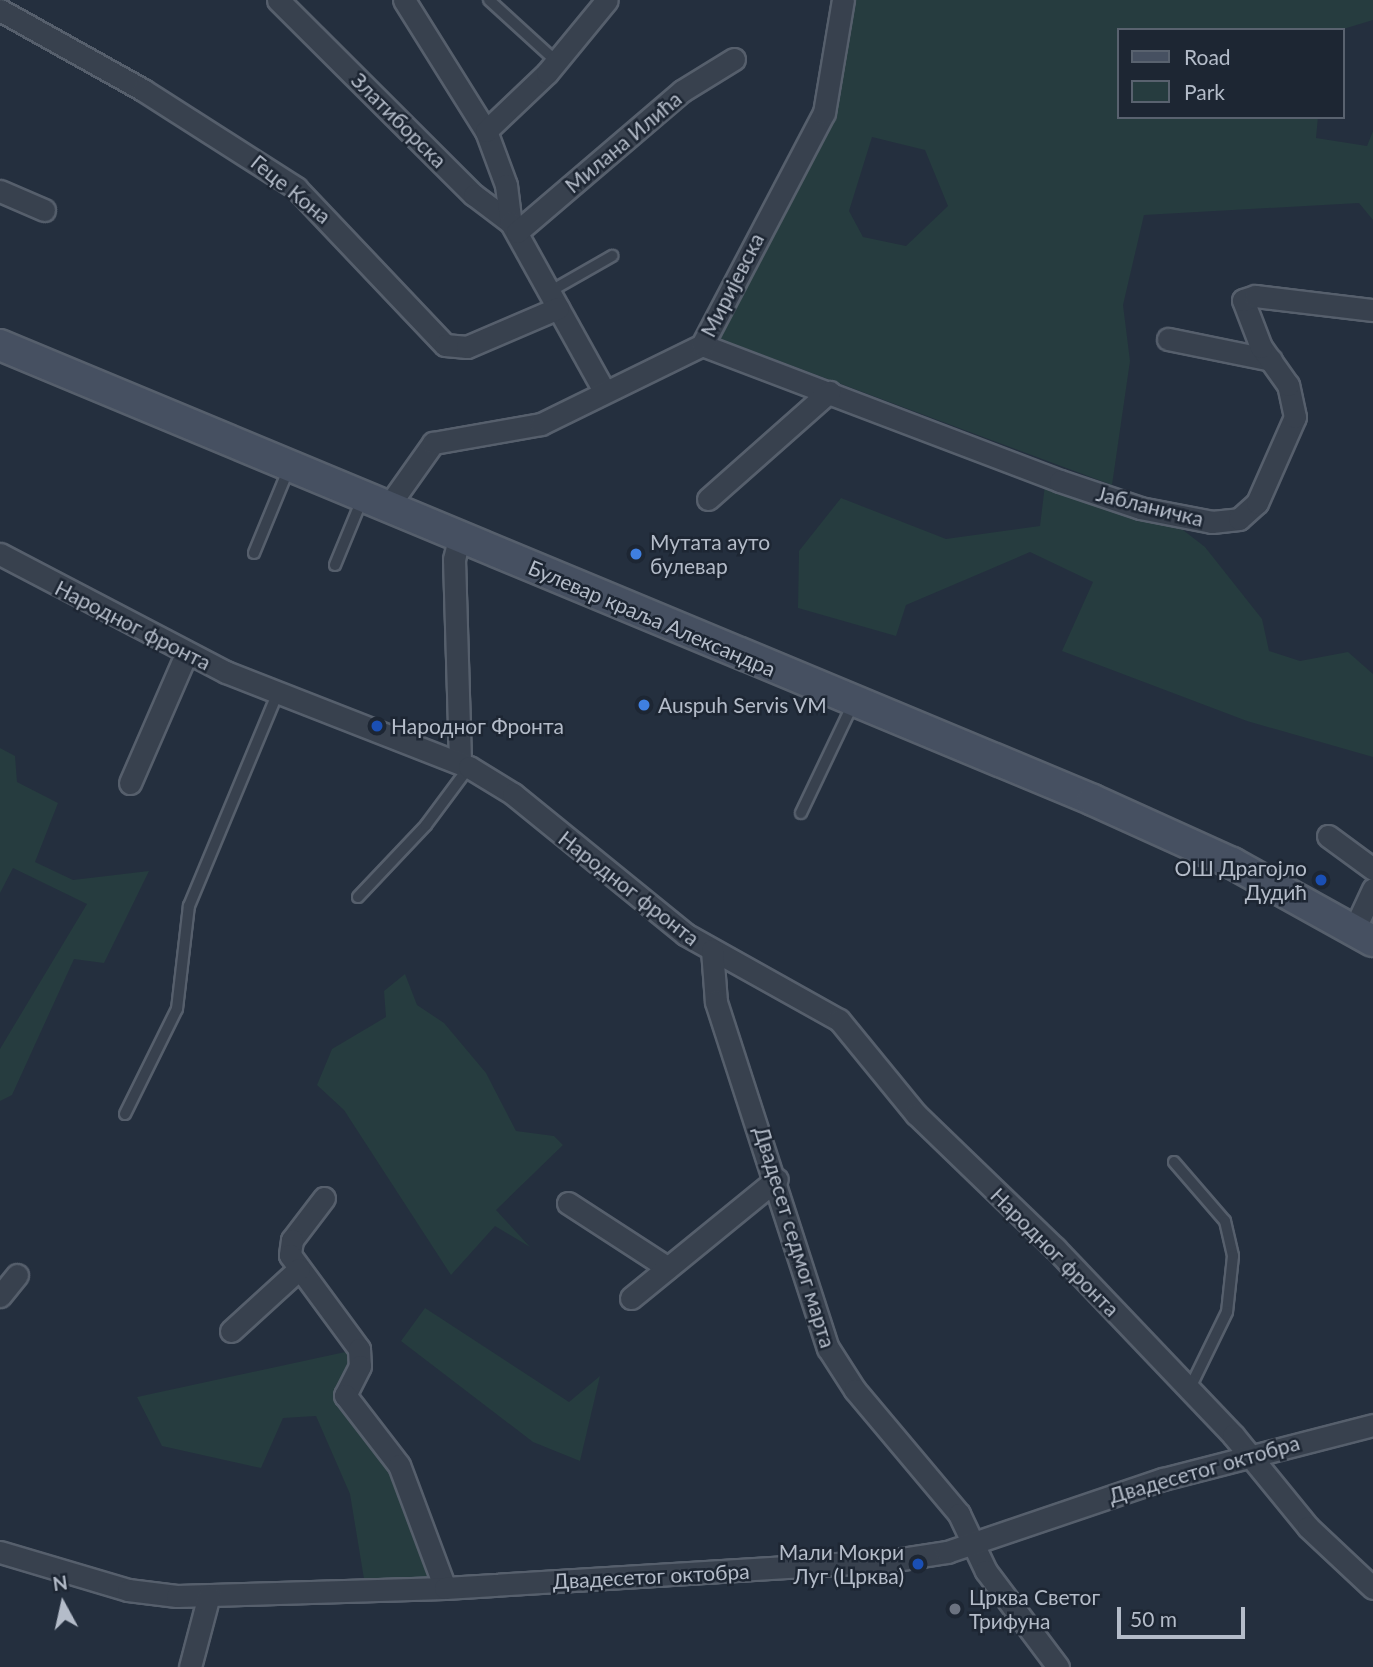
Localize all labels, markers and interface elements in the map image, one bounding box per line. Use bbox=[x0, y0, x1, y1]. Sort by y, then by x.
legend bbox=[1118, 28, 1345, 119]
text: Road bbox=[1184, 44, 1231, 69]
street label: Златиборска bbox=[346, 67, 452, 173]
text: Park bbox=[1184, 79, 1225, 104]
street label: Милана Илића bbox=[560, 86, 686, 198]
street label: Геце Кона bbox=[246, 149, 336, 229]
street label: Миријевска bbox=[695, 229, 769, 341]
street label: Јабланичка bbox=[1094, 481, 1206, 531]
place label: Мутата ауто булевар bbox=[650, 529, 770, 579]
marker: Мутата ауто булевар bbox=[628, 546, 644, 562]
street label: Булевар краља Александра bbox=[525, 554, 779, 682]
street label: Народног фронта bbox=[51, 575, 215, 675]
place label: Auspuh Servis VM bbox=[658, 692, 827, 718]
marker: Auspuh Servis VM bbox=[636, 697, 652, 713]
place label: Народног Фронта bbox=[391, 713, 564, 739]
marker: Народног Фронта bbox=[369, 718, 385, 734]
street label: Народног фронта bbox=[554, 825, 704, 951]
place label: ОШ Драгојло Дудић bbox=[1174, 855, 1307, 905]
marker: ОШ Драгојло Дудић bbox=[1313, 872, 1329, 888]
street label: Двадесет седмог марта bbox=[749, 1123, 841, 1351]
street label: Народног фронта bbox=[985, 1182, 1125, 1322]
street label: Двадесетог октобра bbox=[1106, 1430, 1302, 1508]
place label: Мали Мокри Луг (Црква) bbox=[779, 1539, 904, 1589]
marker: Мали Мокри Луг (Црква) bbox=[910, 1556, 926, 1572]
street label: Двадесетог октобра bbox=[552, 1558, 750, 1594]
north arrow bbox=[28, 1569, 98, 1639]
text: N bbox=[51, 1570, 69, 1595]
place label: Црква Светог Трифуна bbox=[969, 1584, 1100, 1634]
scale bar bbox=[1121, 1594, 1249, 1638]
marker: Црква Светог Трифуна bbox=[947, 1601, 963, 1617]
text: 50 m bbox=[1130, 1606, 1177, 1631]

